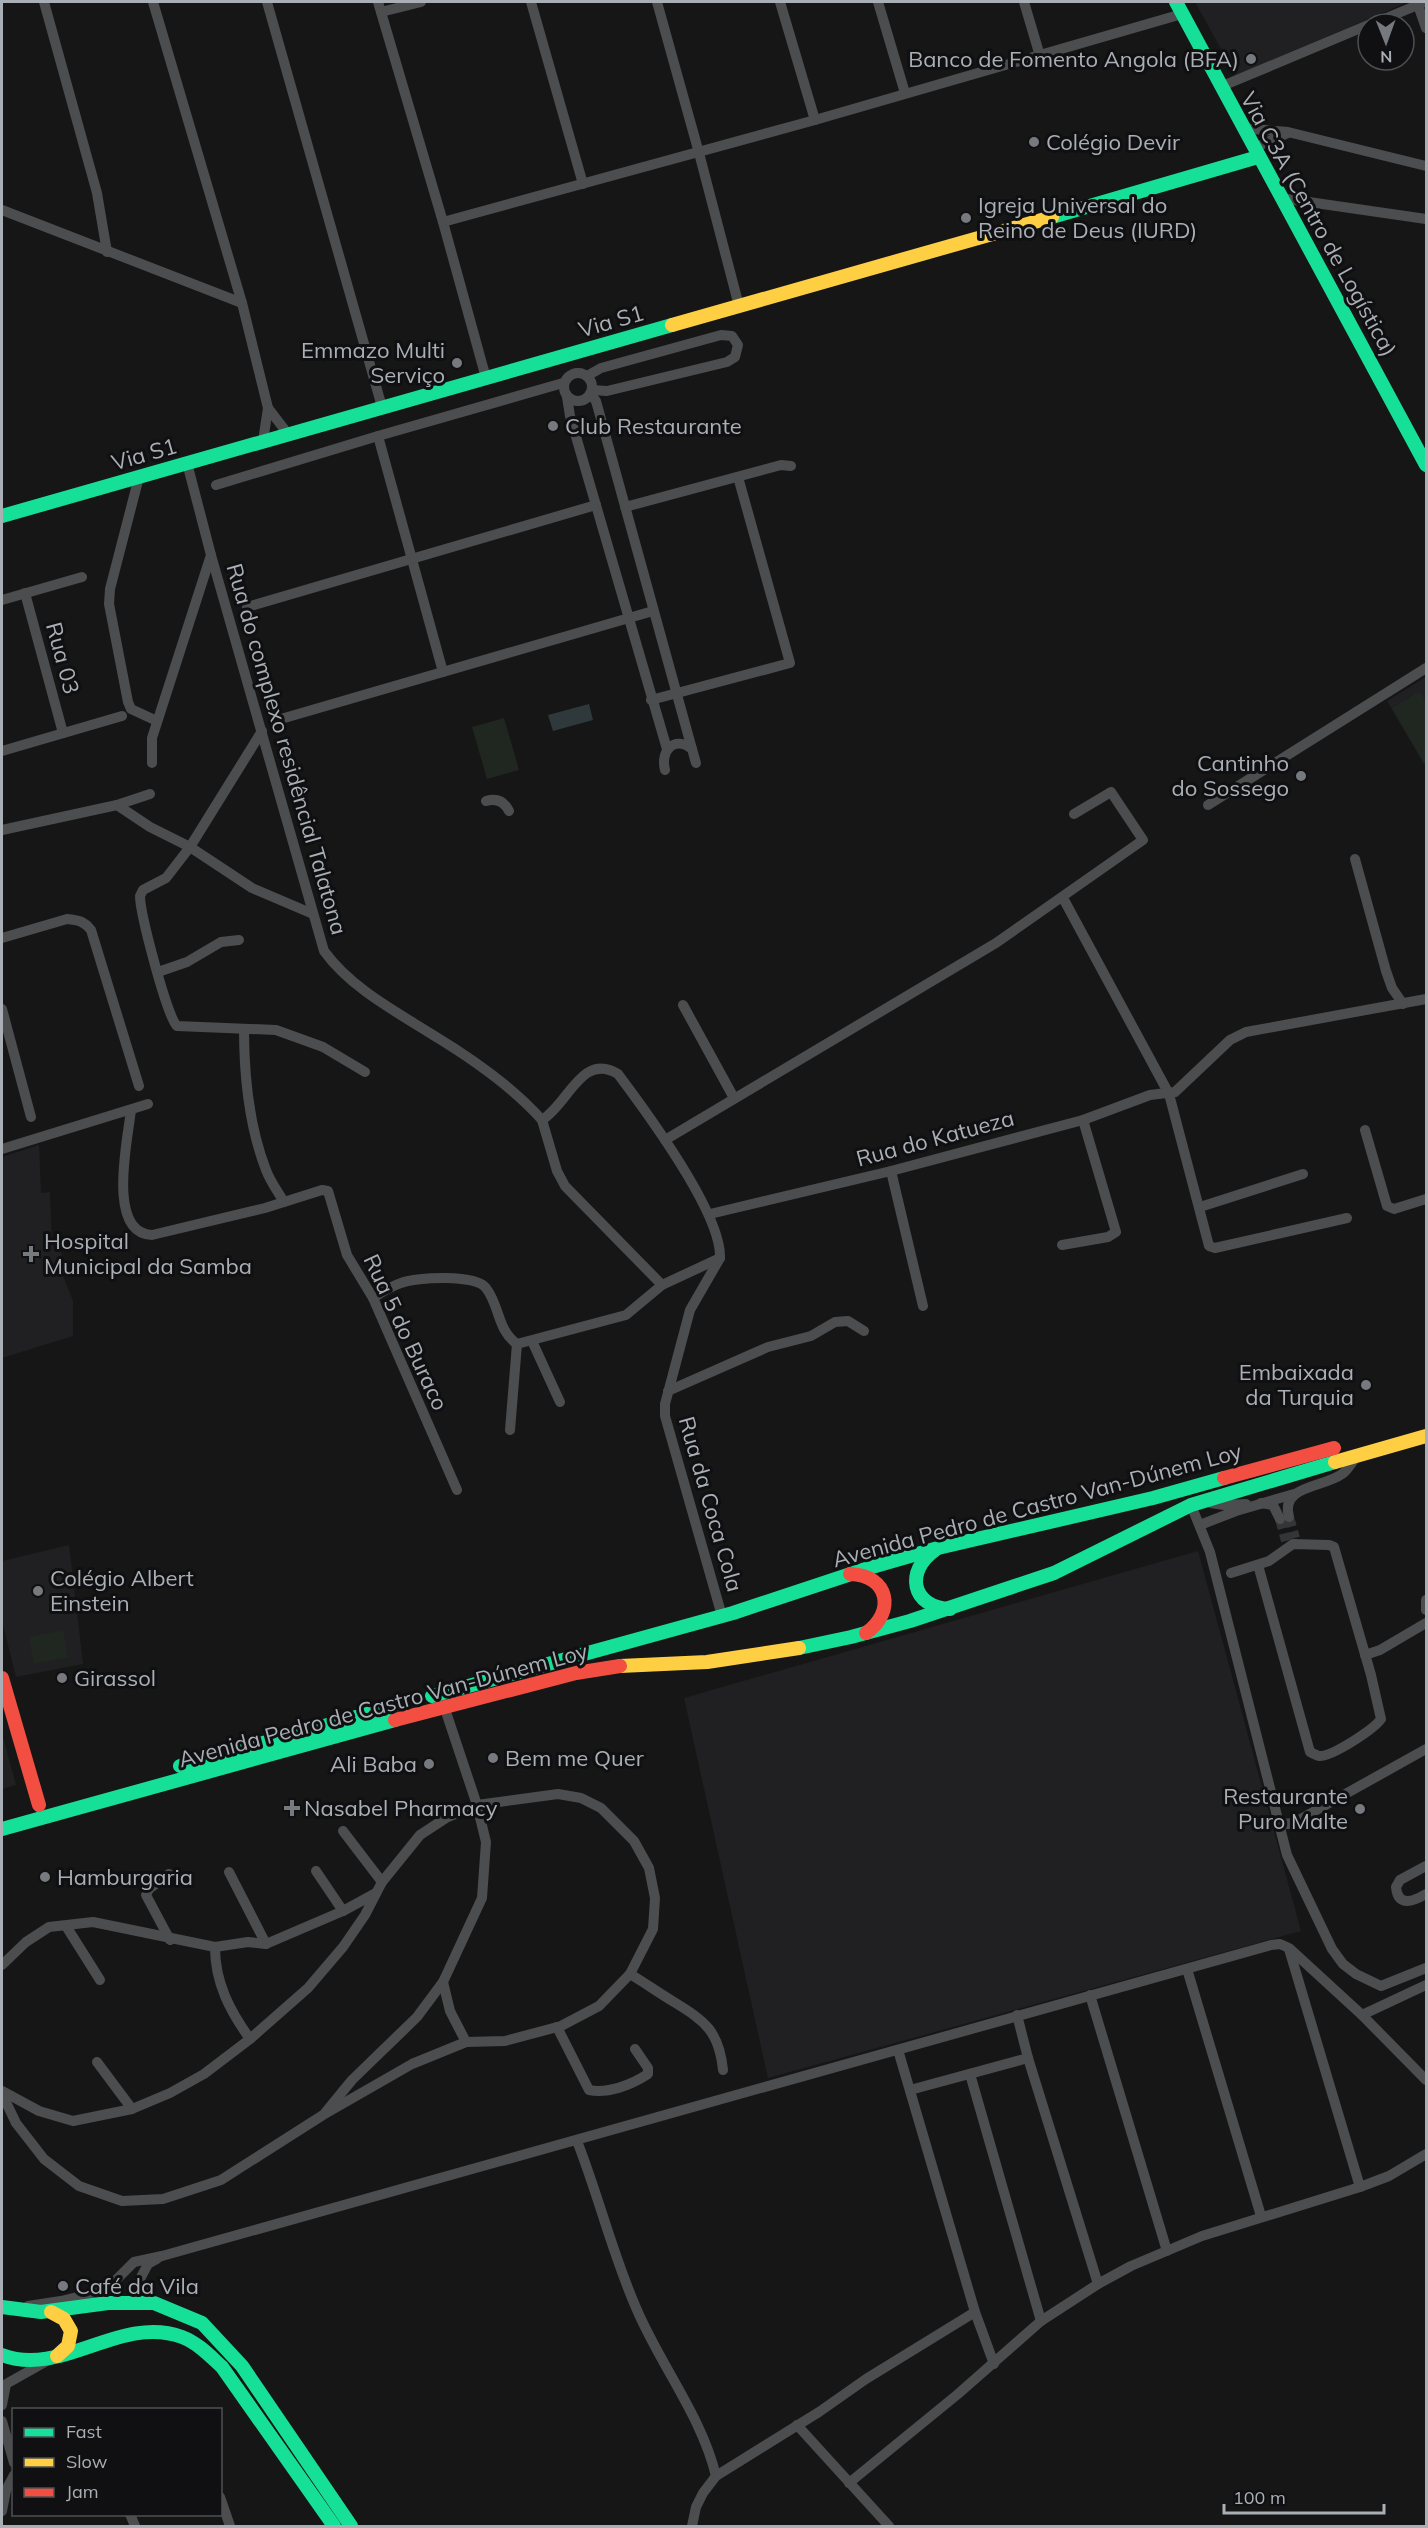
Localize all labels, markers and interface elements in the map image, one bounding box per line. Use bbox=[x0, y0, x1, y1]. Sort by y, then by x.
north arrow bbox=[1356, 12, 1416, 72]
place label: Banco de Fomento Angola (BFA) bbox=[908, 45, 1239, 73]
text: N bbox=[1380, 47, 1392, 67]
marker: Banco de Fomento Angola (BFA) bbox=[1244, 52, 1258, 66]
street label: Via C3A (Centro de Logística) bbox=[1234, 87, 1404, 361]
place label: Colégio Devir bbox=[1046, 128, 1180, 156]
marker: Colégio Devir bbox=[1027, 135, 1041, 149]
place label: Igreja Universal do Reino de Deus (IURD) bbox=[978, 191, 1197, 244]
marker: Igreja Universal do Reino de Deus (IURD) bbox=[959, 211, 973, 225]
street label: Via S1 bbox=[575, 298, 647, 344]
place label: Emmazo Multi Serviço bbox=[301, 336, 445, 389]
marker: Emmazo Multi Serviço bbox=[450, 356, 464, 370]
place label: Club Restaurante bbox=[565, 412, 742, 440]
marker: Club Restaurante bbox=[546, 419, 560, 433]
street label: Via S1 bbox=[108, 431, 180, 477]
street label: Rua do complexo residêncial Talatona bbox=[220, 560, 354, 938]
street label: Rua 03 bbox=[40, 619, 86, 697]
place label: Cantinho do Sossego bbox=[1172, 749, 1289, 802]
marker: Cantinho do Sossego bbox=[1294, 769, 1308, 783]
street label: Rua do Katueza bbox=[853, 1103, 1017, 1173]
place label: Hospital Municipal da Samba bbox=[44, 1227, 252, 1280]
marker: Hospital Municipal da Samba bbox=[22, 1245, 40, 1263]
street label: Rua 5 do Buraco bbox=[358, 1249, 454, 1415]
place label: Embaixada da Turquia bbox=[1239, 1358, 1354, 1411]
marker: Embaixada da Turquia bbox=[1359, 1378, 1373, 1392]
street label: Rua da Coca Cola bbox=[673, 1413, 749, 1595]
street label: Avenida Pedro de Castro Van-Dúnem Loy bbox=[829, 1437, 1245, 1573]
place label: Colégio Albert Einstein bbox=[50, 1564, 194, 1617]
marker: Colégio Albert Einstein bbox=[31, 1584, 45, 1598]
street label: Avenida Pedro de Castro Van-Dúnem Loy bbox=[175, 1637, 591, 1773]
place label: Girassol bbox=[74, 1664, 156, 1692]
marker: Girassol bbox=[55, 1671, 69, 1685]
place label: Bem me Quer bbox=[505, 1744, 644, 1772]
place label: Ali Baba bbox=[330, 1750, 417, 1778]
marker: Bem me Quer bbox=[486, 1751, 500, 1765]
marker: Ali Baba bbox=[422, 1757, 436, 1771]
place label: Restaurante Puro Malte bbox=[1223, 1782, 1348, 1835]
place label: Nasabel Pharmacy bbox=[304, 1794, 498, 1822]
marker: Nasabel Pharmacy bbox=[285, 1801, 299, 1815]
marker: Restaurante Puro Malte bbox=[1353, 1802, 1367, 1816]
place label: Hamburgaria bbox=[57, 1863, 193, 1891]
marker: Hamburgaria bbox=[38, 1870, 52, 1884]
place label: Café da Vila bbox=[75, 2272, 199, 2300]
marker: Café da Vila bbox=[56, 2279, 70, 2293]
legend bbox=[12, 2408, 222, 2516]
text: Fast bbox=[66, 2420, 102, 2443]
text: Slow bbox=[66, 2450, 108, 2473]
scale bar bbox=[1224, 2477, 1384, 2515]
text: Jam bbox=[66, 2480, 99, 2503]
text: 100 m bbox=[1233, 2486, 1286, 2509]

